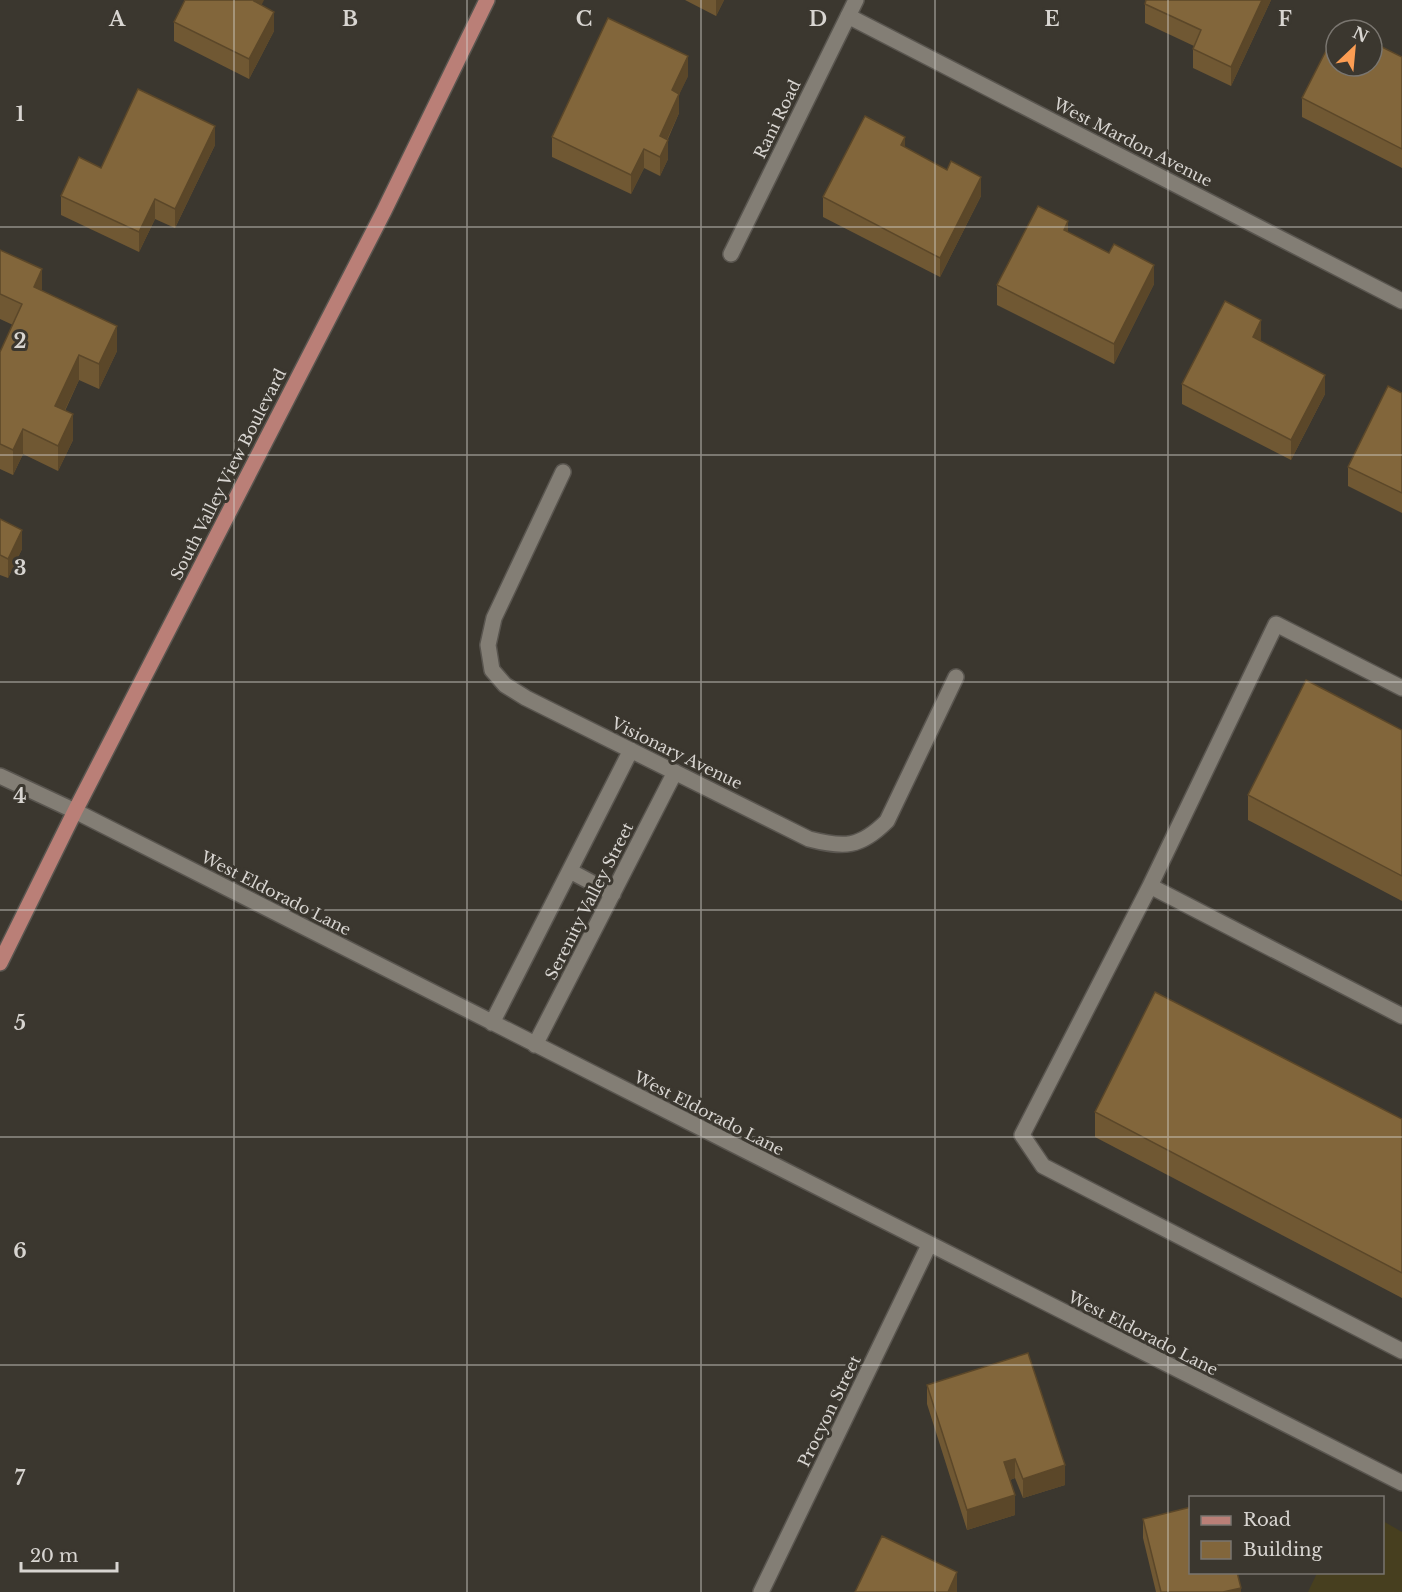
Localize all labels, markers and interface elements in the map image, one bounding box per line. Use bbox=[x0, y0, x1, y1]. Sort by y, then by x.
text: A bbox=[108, 7, 126, 31]
text: B bbox=[342, 7, 358, 31]
text: C bbox=[576, 7, 592, 31]
text: D bbox=[809, 7, 827, 31]
text: E bbox=[1044, 7, 1060, 31]
text: F bbox=[1278, 7, 1292, 31]
north arrow bbox=[1324, 18, 1384, 78]
text: N bbox=[1349, 22, 1372, 47]
street label: Rani Road bbox=[749, 76, 805, 162]
street label: West Mardon Avenue bbox=[1049, 93, 1216, 191]
text: 1 bbox=[16, 102, 25, 126]
text: 2 bbox=[13, 329, 27, 353]
street label: South Valley View Boulevard bbox=[166, 365, 290, 583]
text: 3 bbox=[14, 556, 26, 580]
street label: Visionary Avenue bbox=[607, 712, 746, 793]
text: 4 bbox=[13, 784, 27, 808]
street label: Serenity Valley Street bbox=[541, 819, 637, 983]
street label: West Eldorado Lane bbox=[197, 846, 354, 940]
text: 5 bbox=[14, 1011, 26, 1035]
street label: West Eldorado Lane bbox=[630, 1066, 787, 1160]
text: 6 bbox=[13, 1239, 27, 1263]
street label: West Eldorado Lane bbox=[1064, 1286, 1221, 1380]
street label: Procyon Street bbox=[793, 1352, 865, 1470]
text: 7 bbox=[15, 1466, 26, 1490]
legend bbox=[1189, 1496, 1384, 1574]
text: Road bbox=[1243, 1509, 1291, 1531]
scale bar bbox=[21, 1535, 117, 1573]
text: Building bbox=[1243, 1539, 1322, 1561]
text: 20 m bbox=[30, 1545, 78, 1567]

